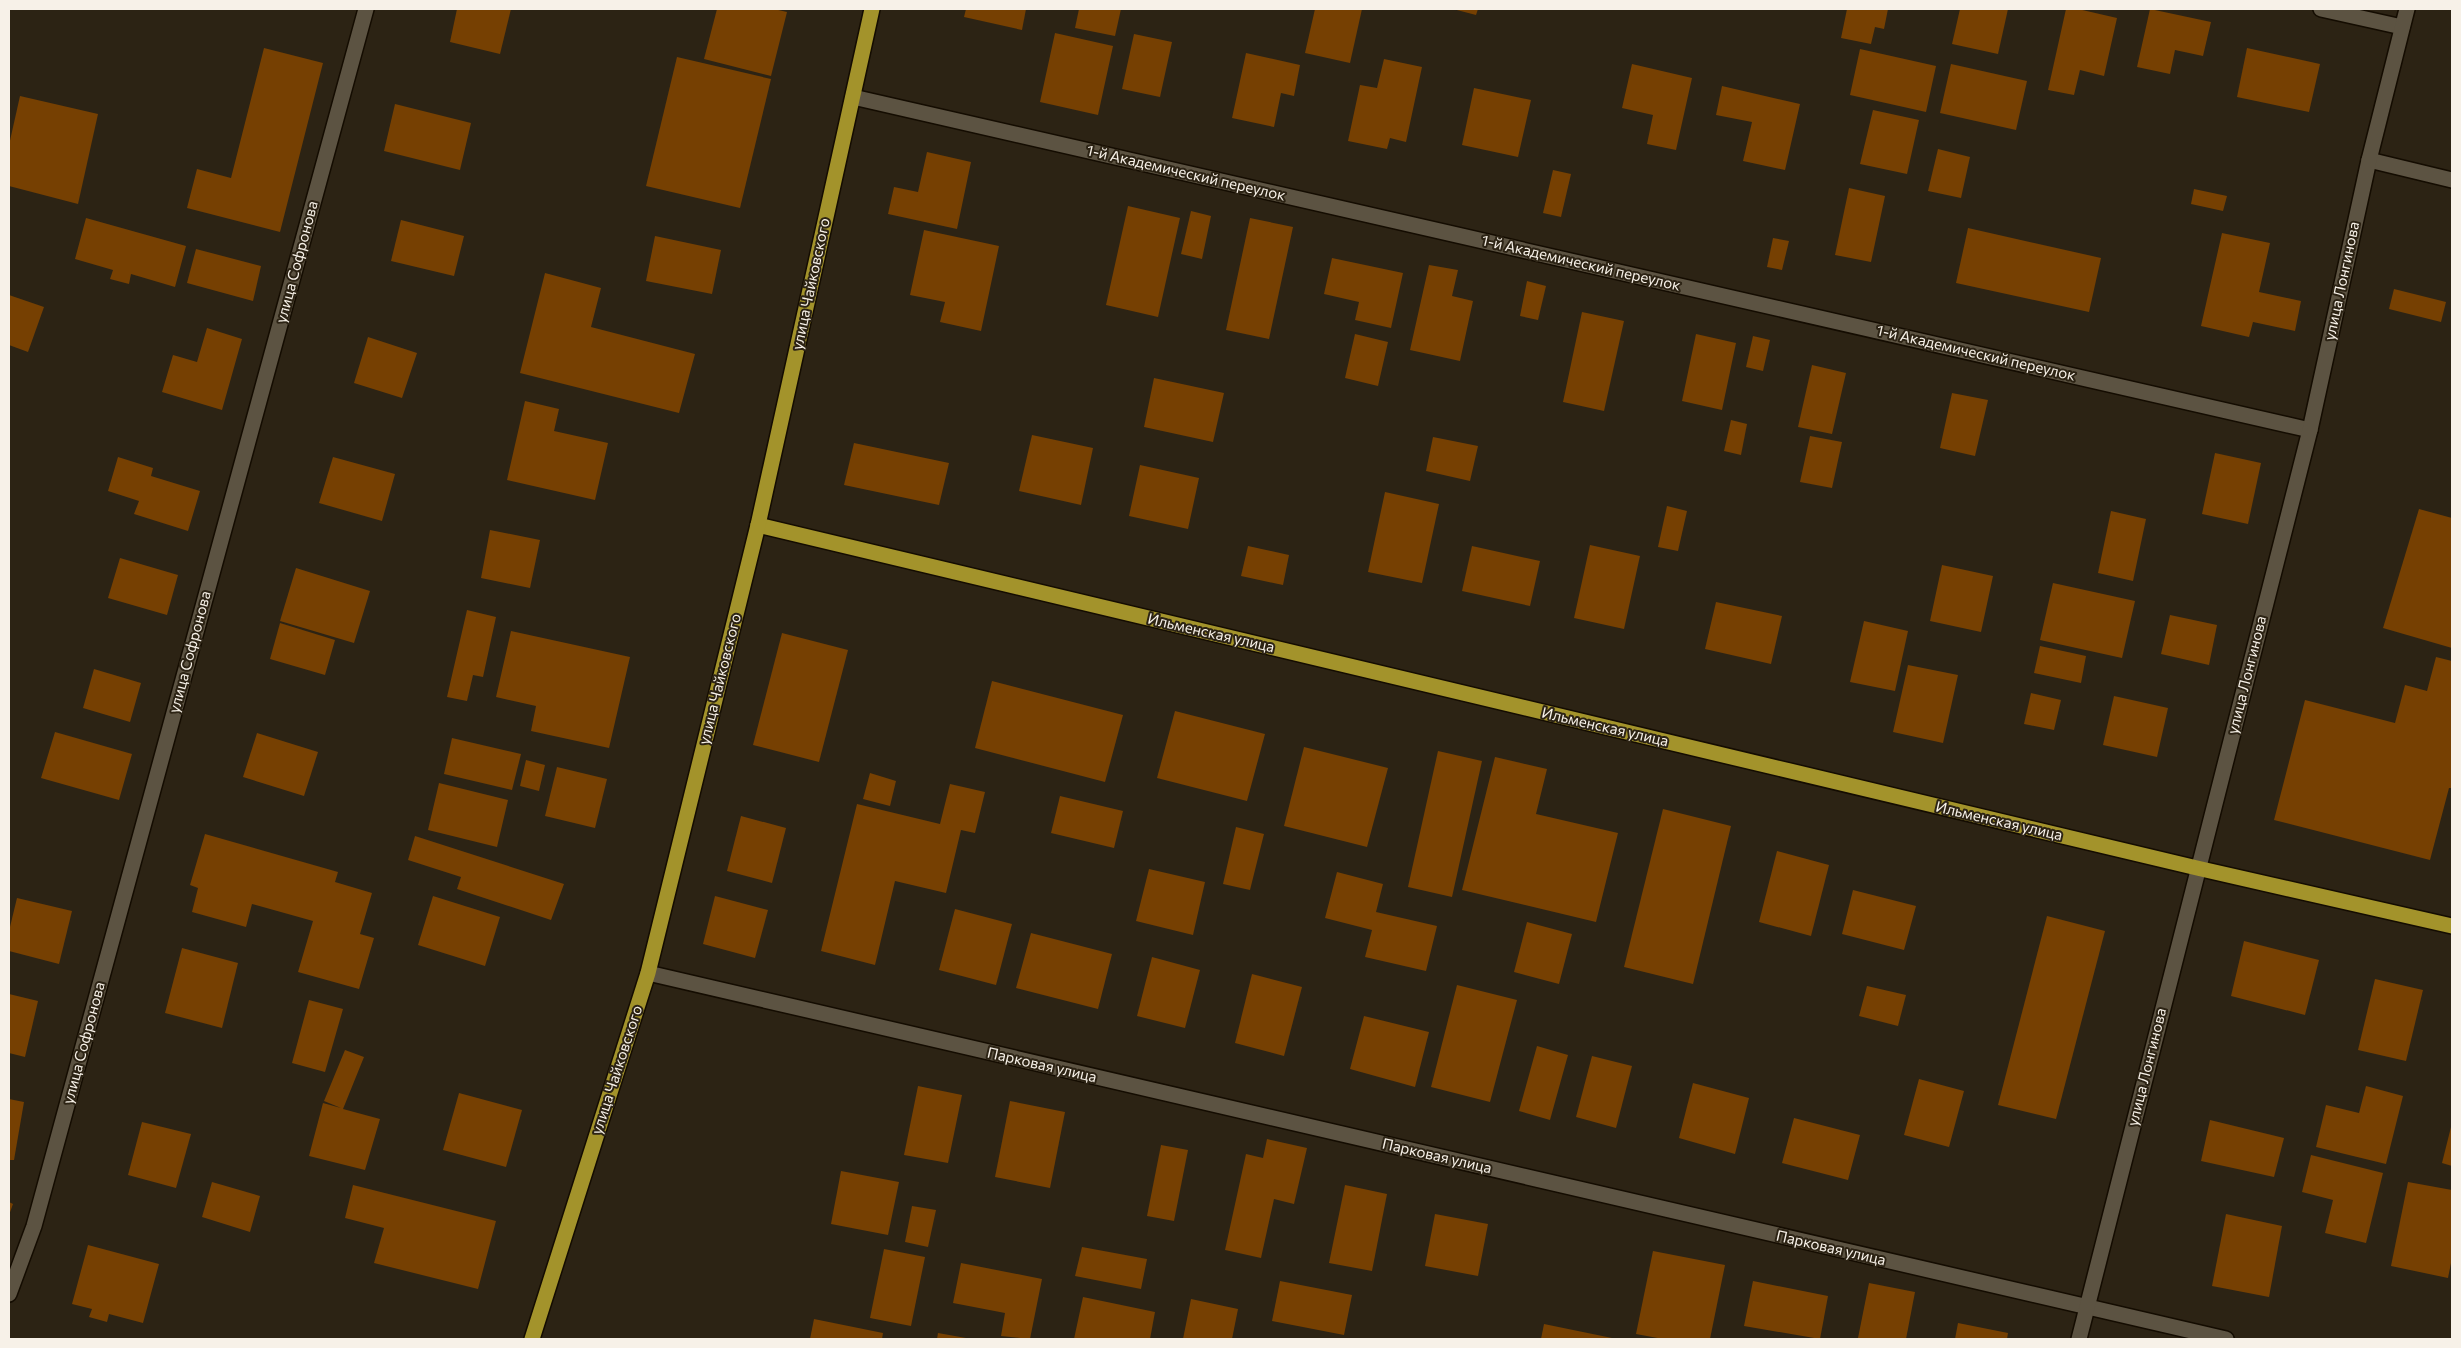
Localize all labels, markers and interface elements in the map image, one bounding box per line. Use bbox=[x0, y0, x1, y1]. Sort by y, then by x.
street label: 1-й Академический переулок bbox=[1085, 140, 1287, 204]
street label: улица Софронова bbox=[271, 199, 321, 325]
street label: улица Чайковского bbox=[787, 216, 833, 351]
street label: улица Лонгинова bbox=[2320, 220, 2362, 342]
street label: 1-й Академический переулок bbox=[1480, 230, 1682, 294]
street label: 1-й Академический переулок bbox=[1875, 320, 2077, 384]
street label: улица Софронова bbox=[164, 589, 214, 715]
street label: Ильменская улица bbox=[1146, 609, 1276, 655]
street label: улица Чайковского bbox=[694, 611, 744, 746]
street label: улица Лонгинова bbox=[2223, 614, 2269, 736]
street label: Ильменская улица bbox=[1540, 703, 1670, 749]
street label: Ильменская улица bbox=[1934, 797, 2064, 843]
street label: улица Софронова bbox=[58, 980, 108, 1106]
street label: улица Чайковского bbox=[587, 1003, 645, 1136]
street label: улица Лонгинова bbox=[2123, 1006, 2169, 1128]
street label: Парковая улица bbox=[986, 1043, 1099, 1085]
street label: Парковая улица bbox=[1381, 1134, 1494, 1176]
street label: Парковая улица bbox=[1775, 1226, 1888, 1268]

